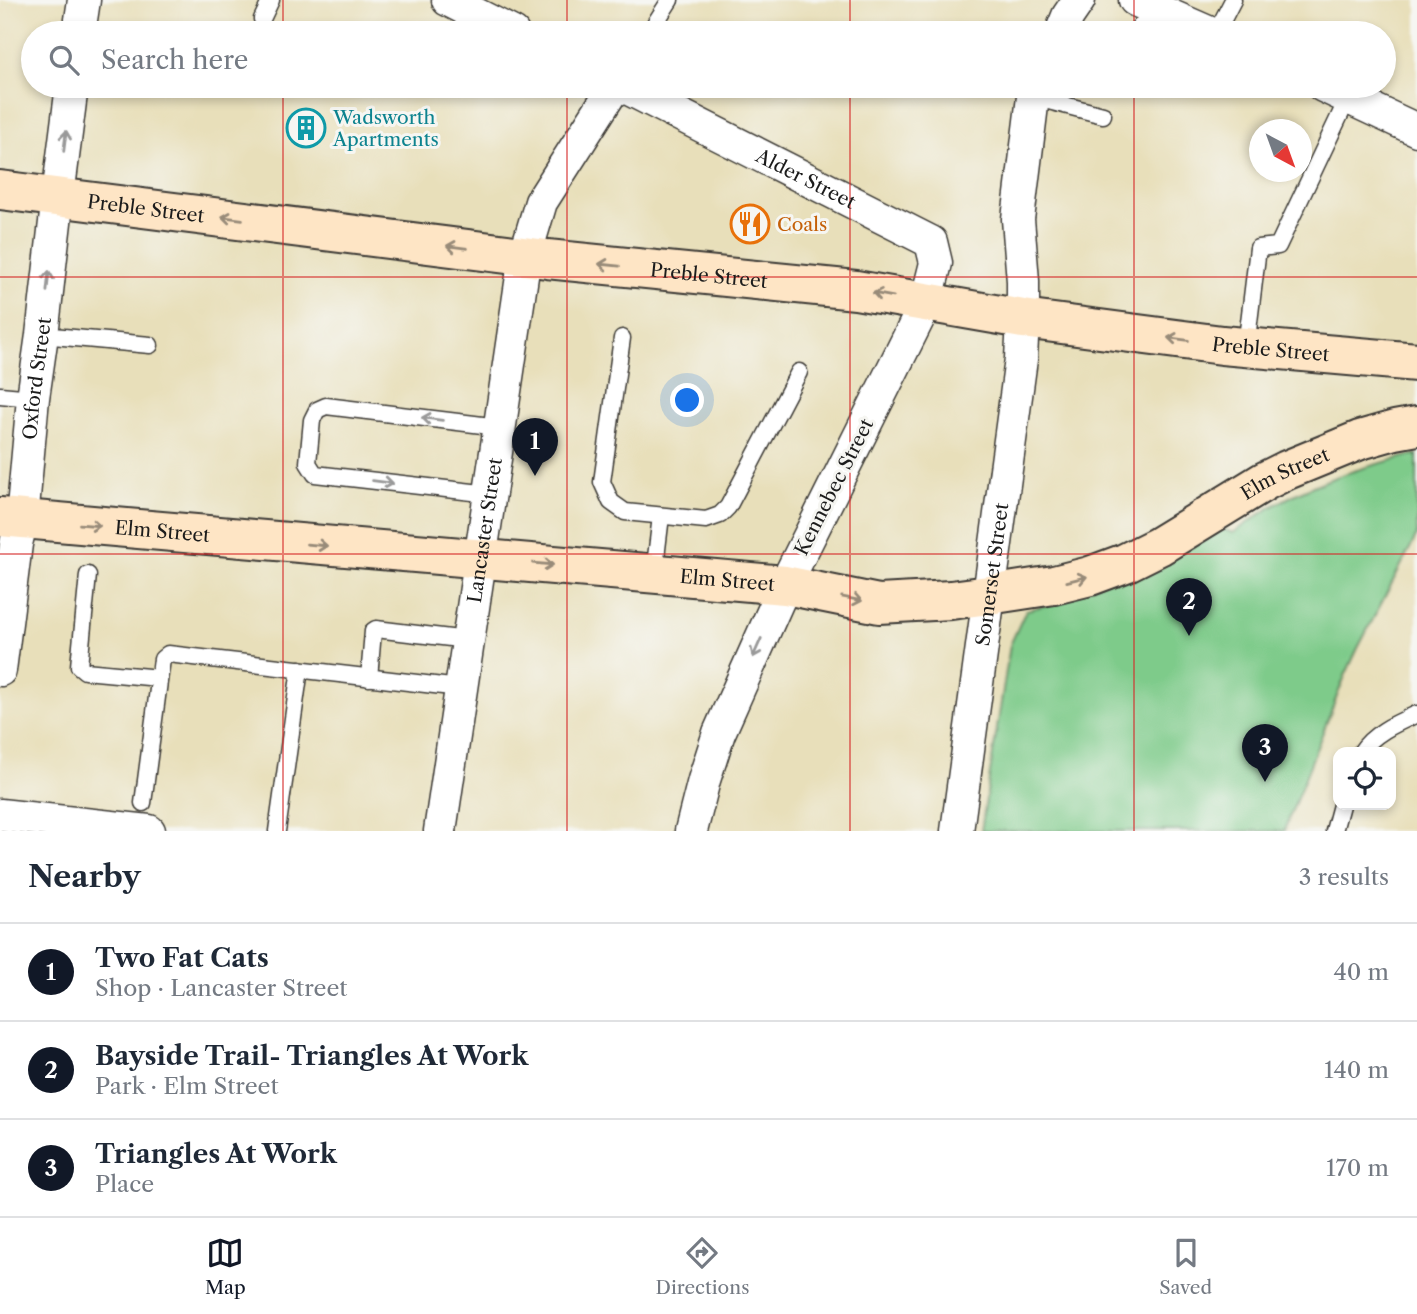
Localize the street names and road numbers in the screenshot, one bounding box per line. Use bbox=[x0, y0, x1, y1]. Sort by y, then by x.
street label: Alder Street bbox=[751, 143, 860, 214]
street label: Preble Street bbox=[86, 190, 206, 227]
street label: Preble Street bbox=[649, 258, 769, 293]
street label: Oxford Street bbox=[18, 316, 55, 441]
street label: Preble Street bbox=[1211, 332, 1331, 366]
street label: Kennebec Street bbox=[790, 415, 879, 559]
street label: Elm Street bbox=[1236, 442, 1333, 505]
street label: Lancaster Street bbox=[462, 456, 507, 604]
street label: Somerset Street bbox=[971, 501, 1013, 647]
street label: Elm Street bbox=[114, 515, 211, 547]
street label: Elm Street bbox=[679, 564, 776, 596]

